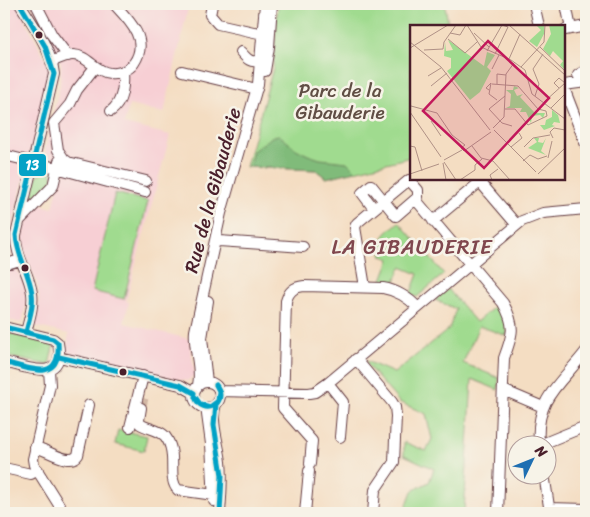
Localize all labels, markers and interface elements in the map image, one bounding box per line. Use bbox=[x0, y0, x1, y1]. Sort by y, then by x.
inset map bbox=[410, 25, 565, 180]
unlabelled marker bbox=[34, 30, 44, 40]
park label: Parc de la Gibauderie bbox=[295, 74, 385, 129]
street label: Rue de la Gibauderie bbox=[175, 104, 250, 276]
line badge: 13 bbox=[18, 153, 47, 177]
text: 13 bbox=[25, 153, 39, 178]
district label: LA GIBAUDERIE bbox=[331, 228, 493, 266]
unlabelled marker bbox=[20, 263, 30, 273]
unlabelled marker bbox=[118, 367, 128, 377]
north arrow bbox=[508, 434, 558, 484]
text: N bbox=[528, 439, 554, 464]

